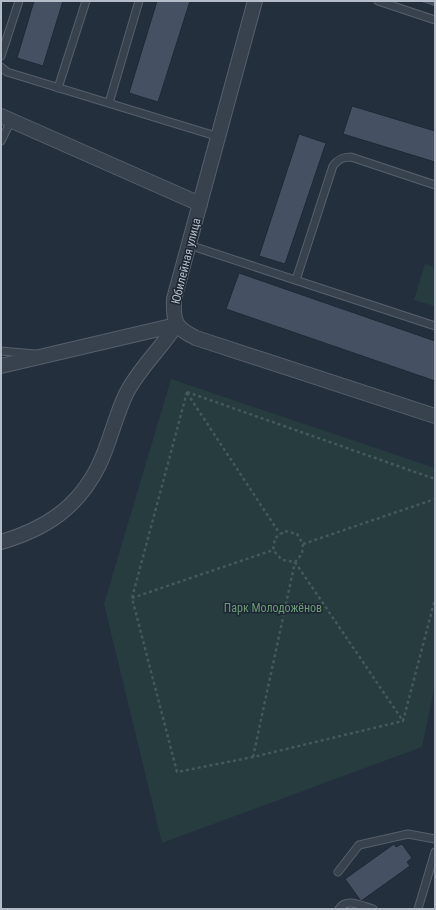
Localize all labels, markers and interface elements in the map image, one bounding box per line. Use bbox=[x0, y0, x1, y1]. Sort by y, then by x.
street label: Юбилейная улица bbox=[169, 216, 204, 306]
park label: Парк Молодожёнов bbox=[224, 601, 322, 615]

